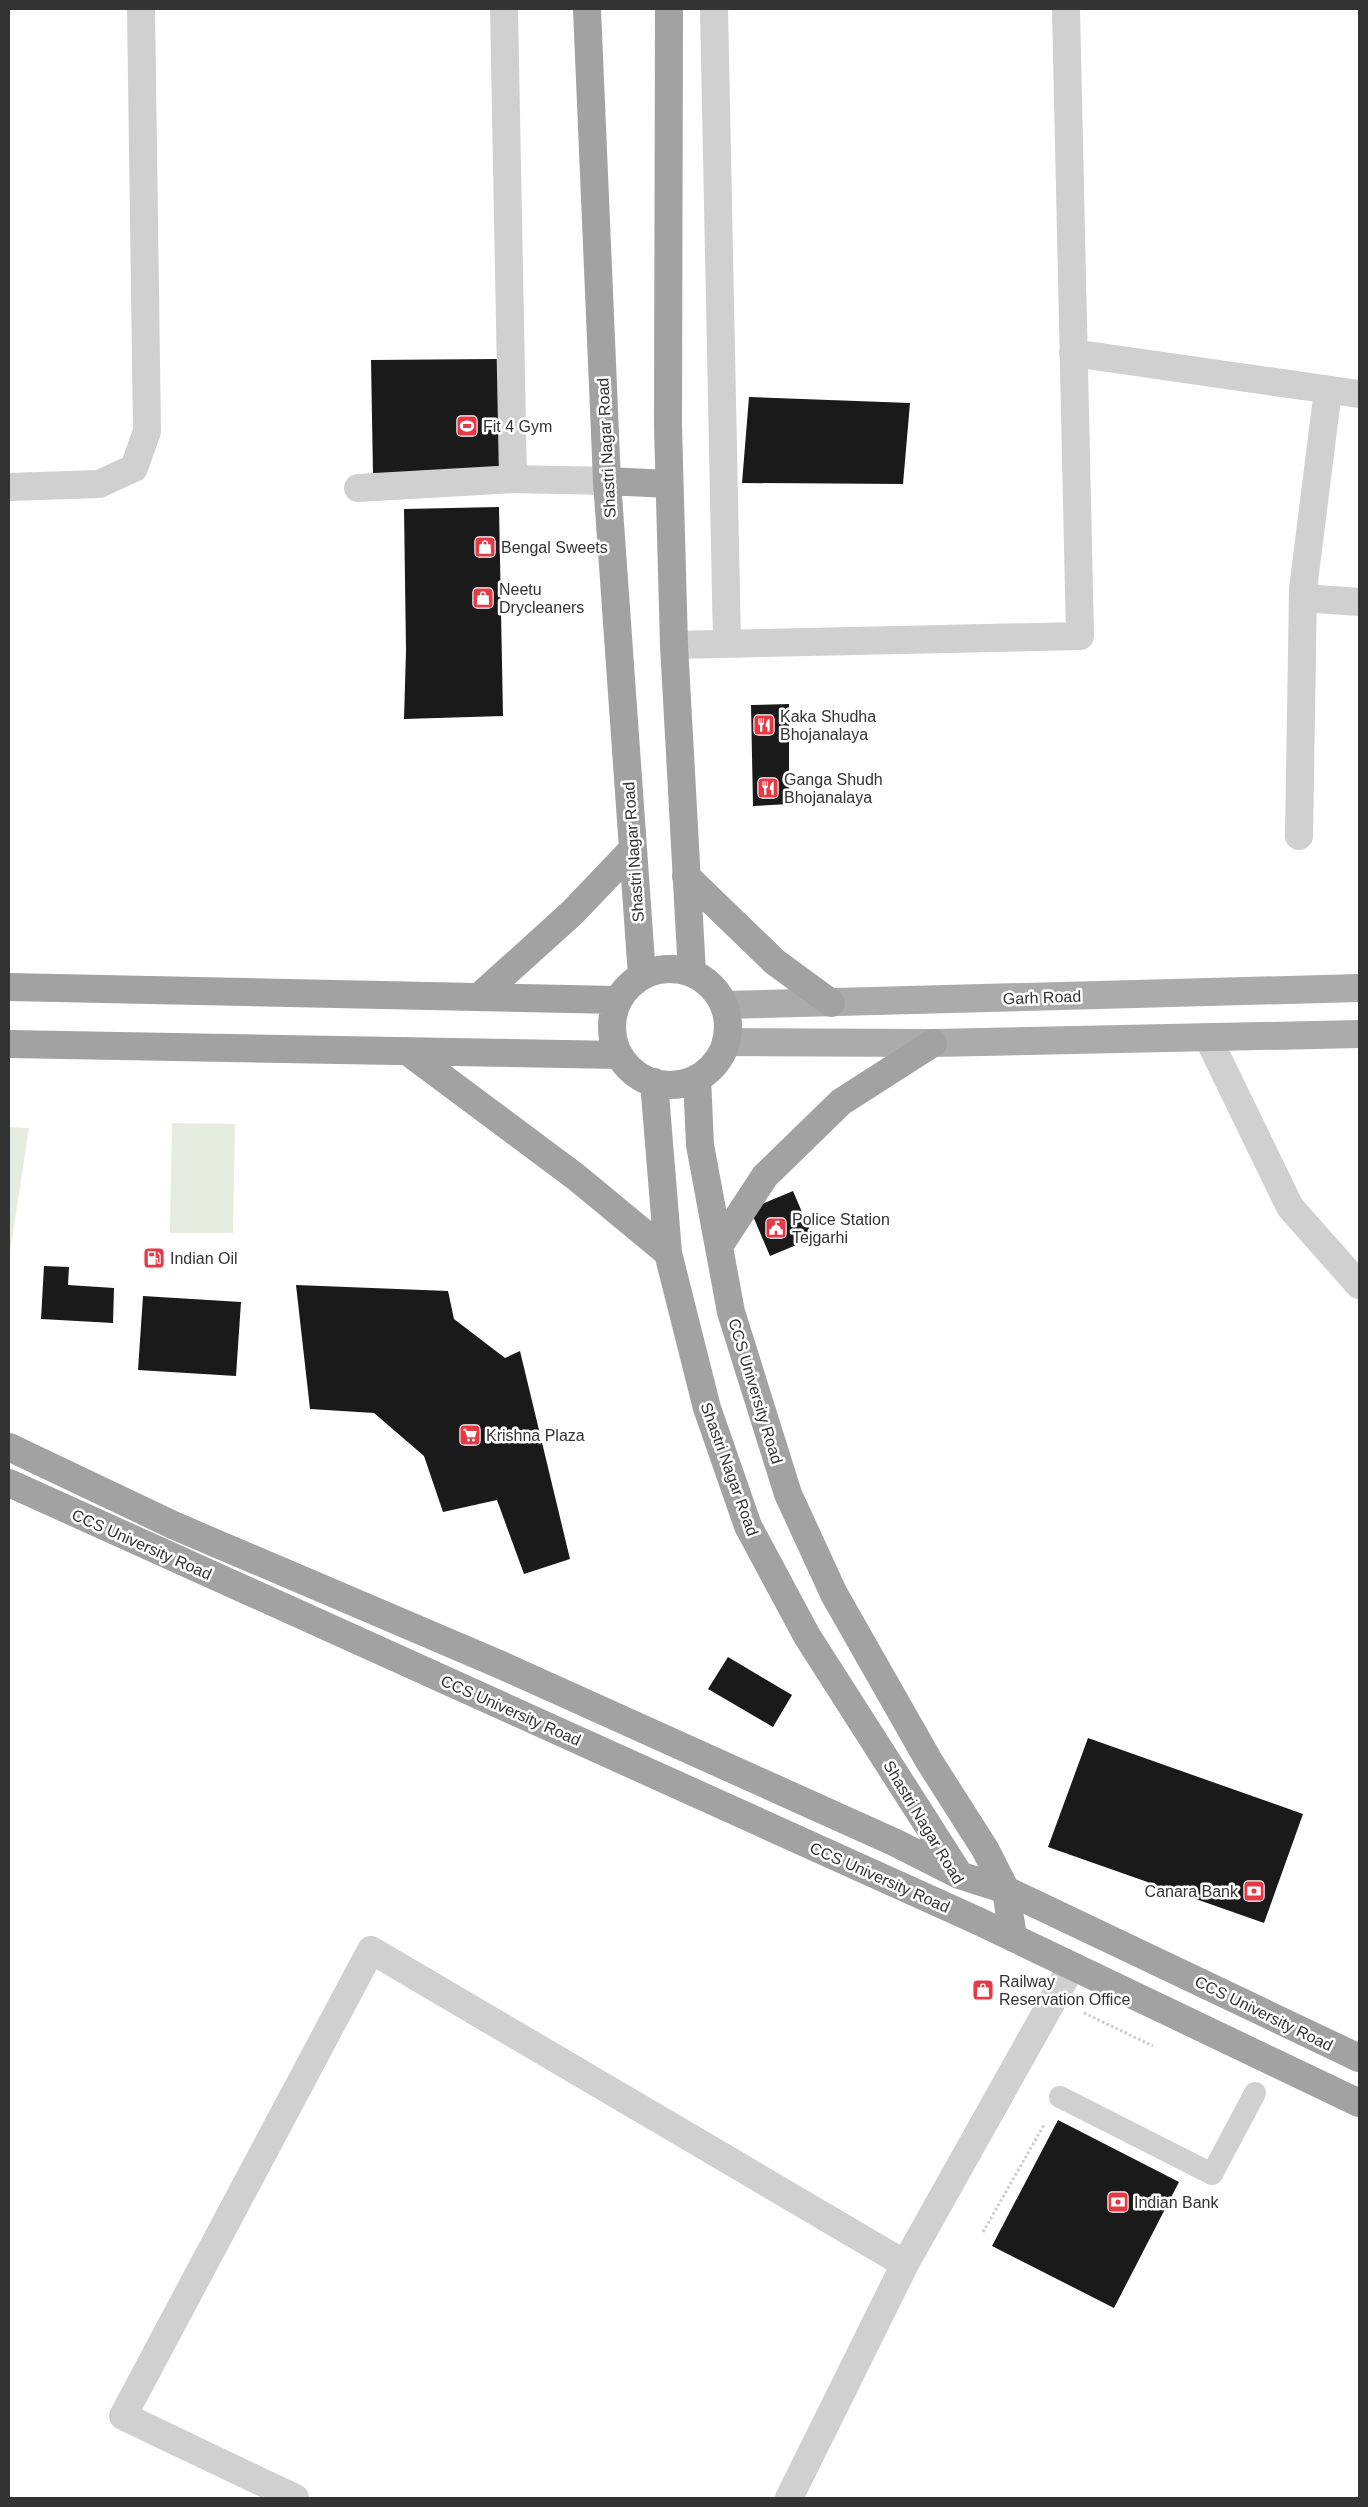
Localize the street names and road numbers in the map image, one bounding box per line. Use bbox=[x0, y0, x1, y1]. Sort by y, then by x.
street label: Shastri Nagar Road bbox=[594, 377, 619, 519]
street label: Shastri Nagar Road bbox=[620, 781, 647, 923]
street label: Garh Road bbox=[1003, 988, 1081, 1007]
street label: CCS University Road bbox=[725, 1316, 786, 1466]
street label: Shastri Nagar Road bbox=[698, 1400, 762, 1538]
street label: CCS University Road bbox=[69, 1506, 214, 1583]
street label: CCS University Road bbox=[438, 1672, 583, 1749]
street label: Shastri Nagar Road bbox=[880, 1758, 967, 1887]
street label: CCS University Road bbox=[807, 1839, 952, 1916]
street label: CCS University Road bbox=[1192, 1973, 1335, 2054]

